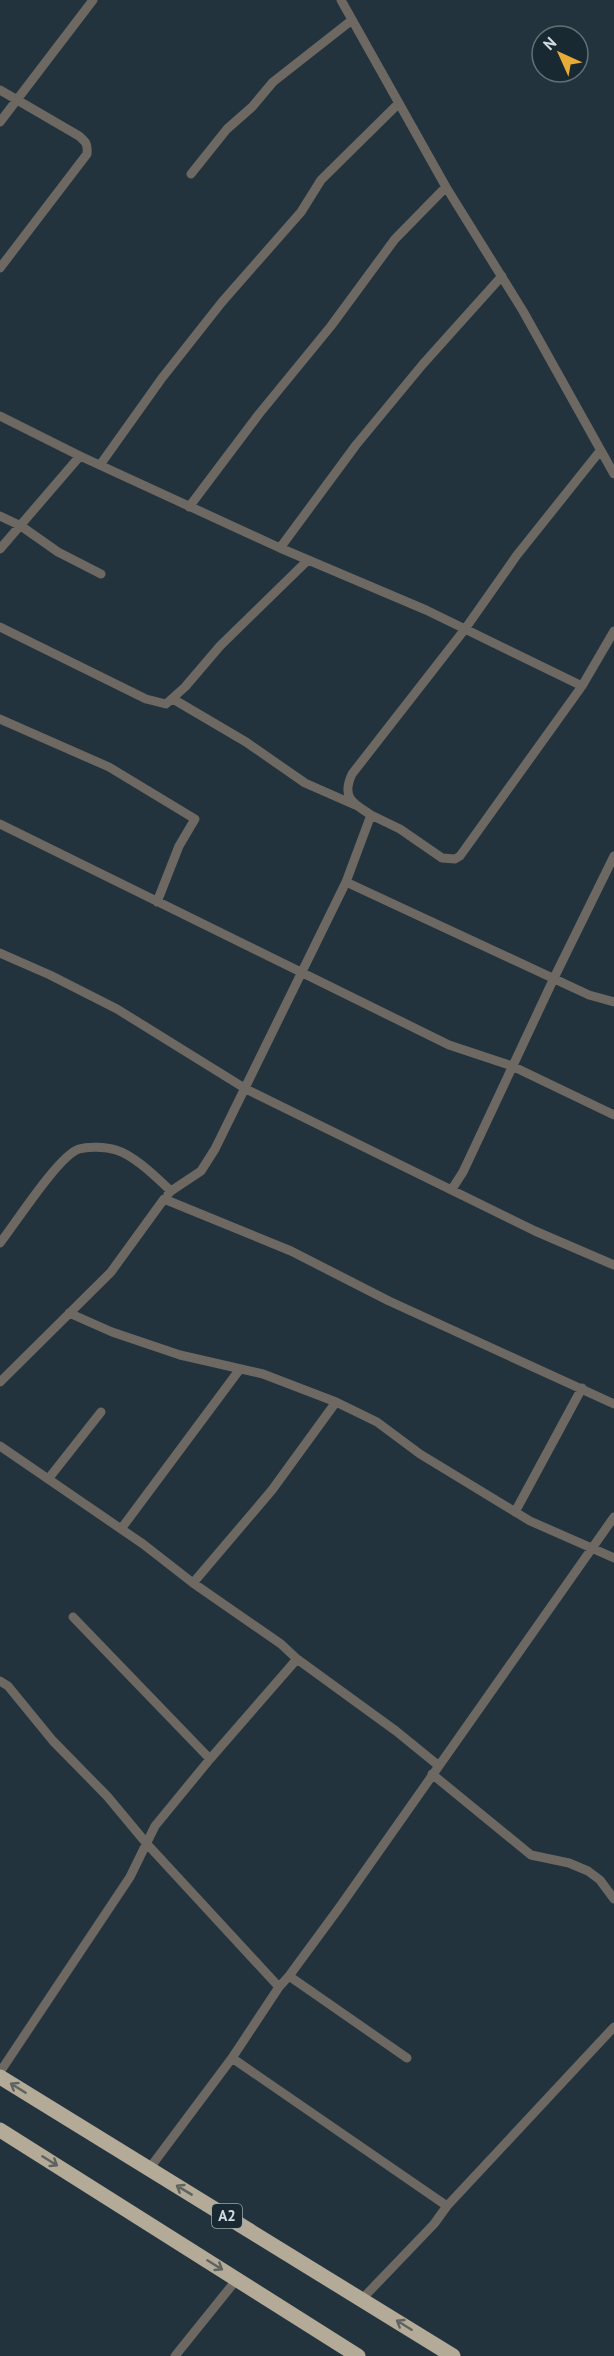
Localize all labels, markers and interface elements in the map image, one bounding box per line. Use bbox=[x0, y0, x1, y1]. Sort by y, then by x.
north arrow bbox=[530, 24, 590, 84]
text: N bbox=[539, 33, 560, 54]
one-way arrow bbox=[10, 2082, 27, 2094]
one-way arrow bbox=[41, 2155, 58, 2168]
one-way arrow bbox=[176, 2184, 193, 2196]
road number: A2 bbox=[212, 2204, 242, 2228]
one-way arrow bbox=[206, 2259, 222, 2271]
one-way arrow bbox=[396, 2319, 413, 2331]

